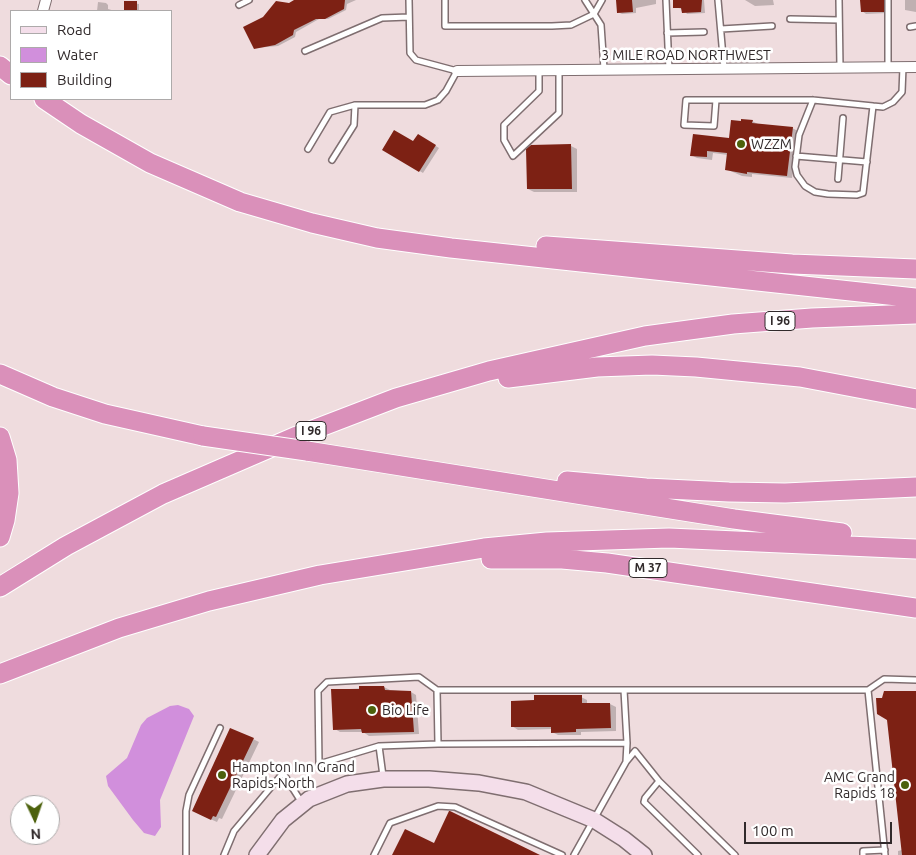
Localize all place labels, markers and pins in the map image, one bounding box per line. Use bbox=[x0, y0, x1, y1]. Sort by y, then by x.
place label: WZZM bbox=[751, 136, 792, 152]
marker: WZZM bbox=[735, 138, 747, 150]
place label: Bio Life bbox=[382, 702, 429, 718]
marker: Bio Life bbox=[366, 704, 378, 716]
place label: Hampton Inn Grand Rapids-North bbox=[232, 759, 355, 792]
marker: Hampton Inn Grand Rapids-North bbox=[216, 769, 228, 781]
place label: AMC Grand Rapids 18 bbox=[824, 769, 895, 802]
marker: AMC Grand Rapids 18 bbox=[899, 779, 911, 791]

